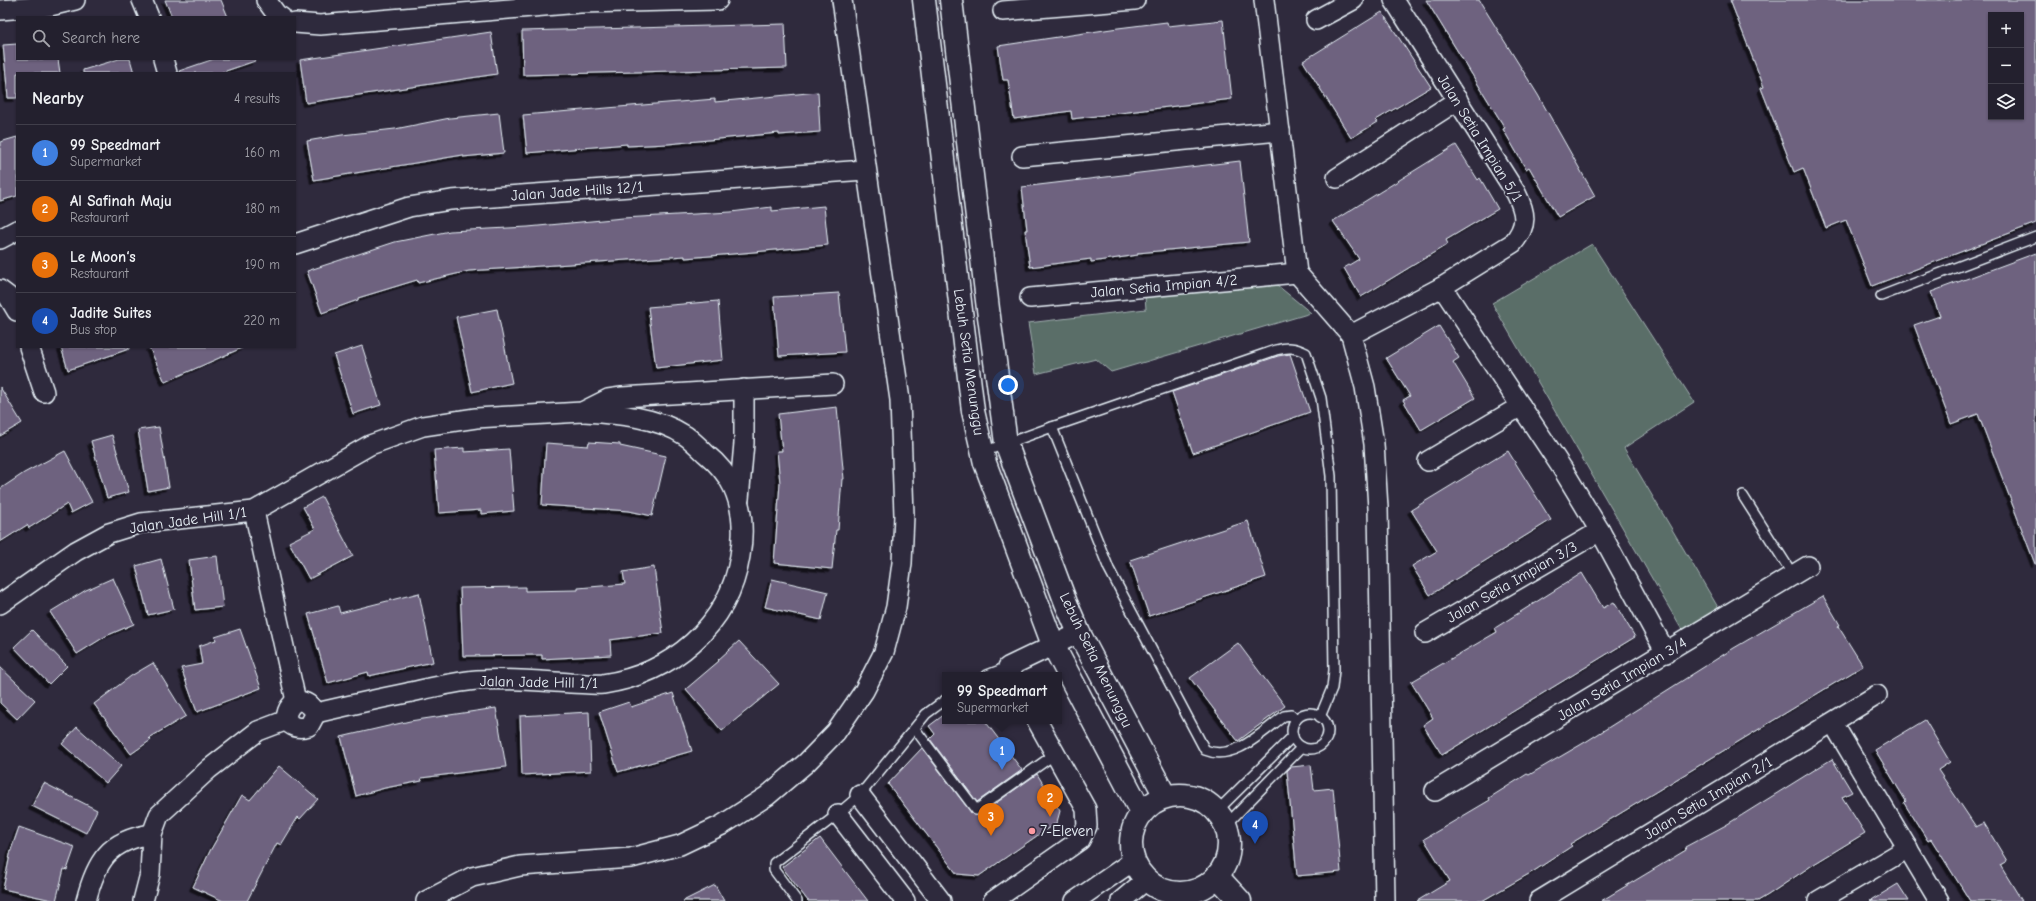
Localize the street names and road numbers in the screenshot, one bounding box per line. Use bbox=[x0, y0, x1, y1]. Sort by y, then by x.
street label: Jalan Setia Impian 5/1 bbox=[1434, 71, 1526, 205]
street label: Jalan Jade Hills 12/1 bbox=[510, 177, 644, 205]
street label: Jalan Setia Impian 4/2 bbox=[1090, 271, 1238, 301]
street label: Lebuh Setia Menunggu bbox=[950, 288, 988, 436]
street label: Jalan Jade Hill 1/1 bbox=[128, 503, 248, 537]
street label: Jalan Setia Impian 3/3 bbox=[1444, 537, 1580, 627]
street label: Lebuh Setia Menunggu bbox=[1056, 590, 1136, 730]
street label: Jalan Setia Impian 3/4 bbox=[1554, 633, 1690, 725]
street label: Jalan Jade Hill 1/1 bbox=[480, 672, 598, 692]
street label: Jalan Setia Impian 2/1 bbox=[1641, 753, 1775, 843]

